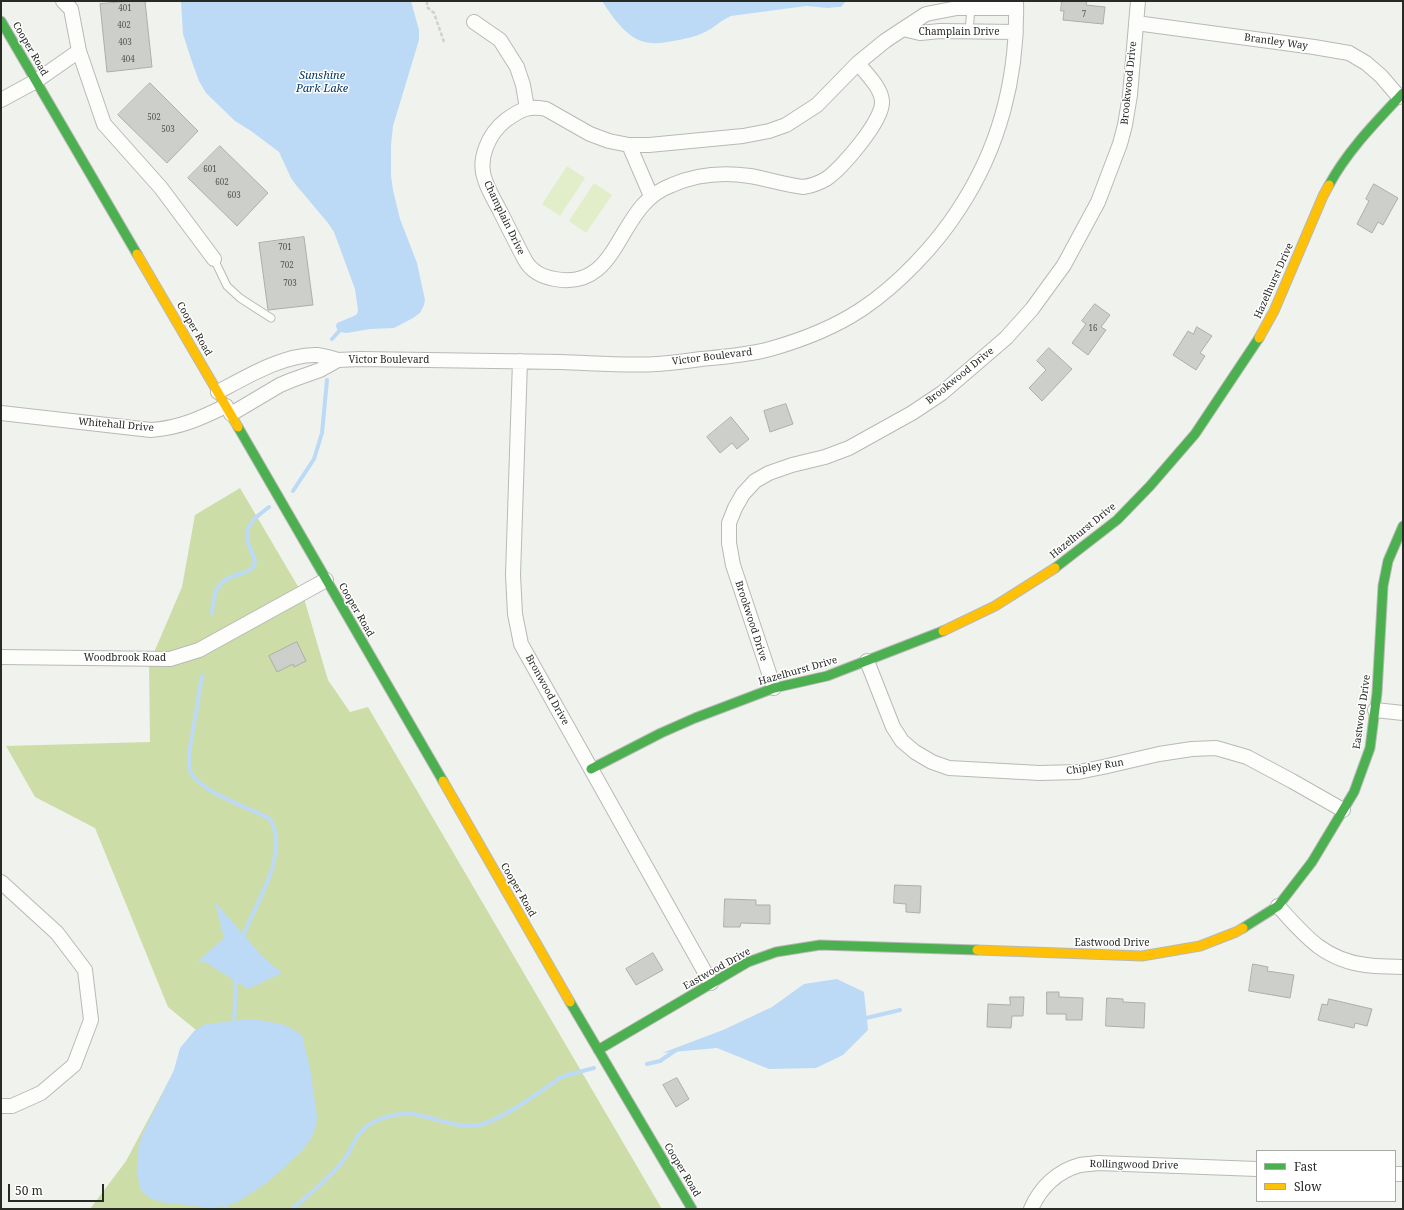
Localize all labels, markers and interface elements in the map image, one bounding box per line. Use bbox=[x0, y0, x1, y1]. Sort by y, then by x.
house number: 401 bbox=[118, 4, 132, 14]
house number: 7 bbox=[1082, 10, 1086, 20]
street label: Cooper Road bbox=[10, 20, 50, 78]
house number: 402 bbox=[117, 21, 131, 31]
street label: Champlain Drive bbox=[918, 26, 1000, 38]
street label: Brantley Way bbox=[1243, 32, 1309, 52]
house number: 403 bbox=[118, 38, 132, 48]
street label: Brookwood Drive bbox=[1119, 41, 1139, 125]
house number: 404 bbox=[121, 55, 135, 65]
water label: Sunshine Park Lake bbox=[296, 69, 348, 95]
house number: 502 bbox=[147, 113, 161, 123]
house number: 503 bbox=[161, 125, 175, 135]
house number: 601 bbox=[203, 165, 217, 175]
house number: 602 bbox=[215, 178, 229, 188]
street label: Champlain Drive bbox=[481, 179, 527, 257]
house number: 603 bbox=[227, 191, 241, 201]
street label: Hazelhurst Drive bbox=[1252, 241, 1296, 321]
house number: 701 bbox=[278, 243, 292, 253]
house number: 702 bbox=[280, 261, 294, 271]
house number: 703 bbox=[283, 279, 297, 289]
street label: Cooper Road bbox=[174, 300, 214, 358]
house number: 16 bbox=[1089, 324, 1097, 334]
street label: Brookwood Drive bbox=[924, 345, 996, 407]
street label: Victor Boulevard bbox=[671, 346, 753, 368]
street label: Victor Boulevard bbox=[349, 354, 429, 366]
street label: Whitehall Drive bbox=[78, 416, 154, 434]
street label: Hazelhurst Drive bbox=[1048, 501, 1118, 561]
street label: Brookwood Drive bbox=[732, 579, 770, 663]
street label: Cooper Road bbox=[336, 581, 376, 639]
street label: Woodbrook Road bbox=[84, 652, 166, 664]
street label: Bronwood Drive bbox=[523, 653, 571, 727]
street label: Hazelhurst Drive bbox=[757, 654, 839, 688]
street label: Eastwood Drive bbox=[1351, 674, 1373, 750]
street label: Chipley Run bbox=[1065, 757, 1125, 777]
street label: Cooper Road bbox=[498, 861, 538, 919]
street label: Eastwood Drive bbox=[1074, 937, 1150, 949]
street label: Eastwood Drive bbox=[681, 946, 753, 992]
street label: Cooper Road bbox=[661, 1141, 703, 1199]
legend bbox=[1256, 1150, 1396, 1202]
street label: Rollingwood Drive bbox=[1090, 1158, 1178, 1172]
text: Fast bbox=[1294, 1158, 1317, 1175]
scale bar bbox=[10, 1176, 106, 1202]
text: Slow bbox=[1294, 1178, 1322, 1195]
text: 50 m bbox=[15, 1182, 43, 1199]

